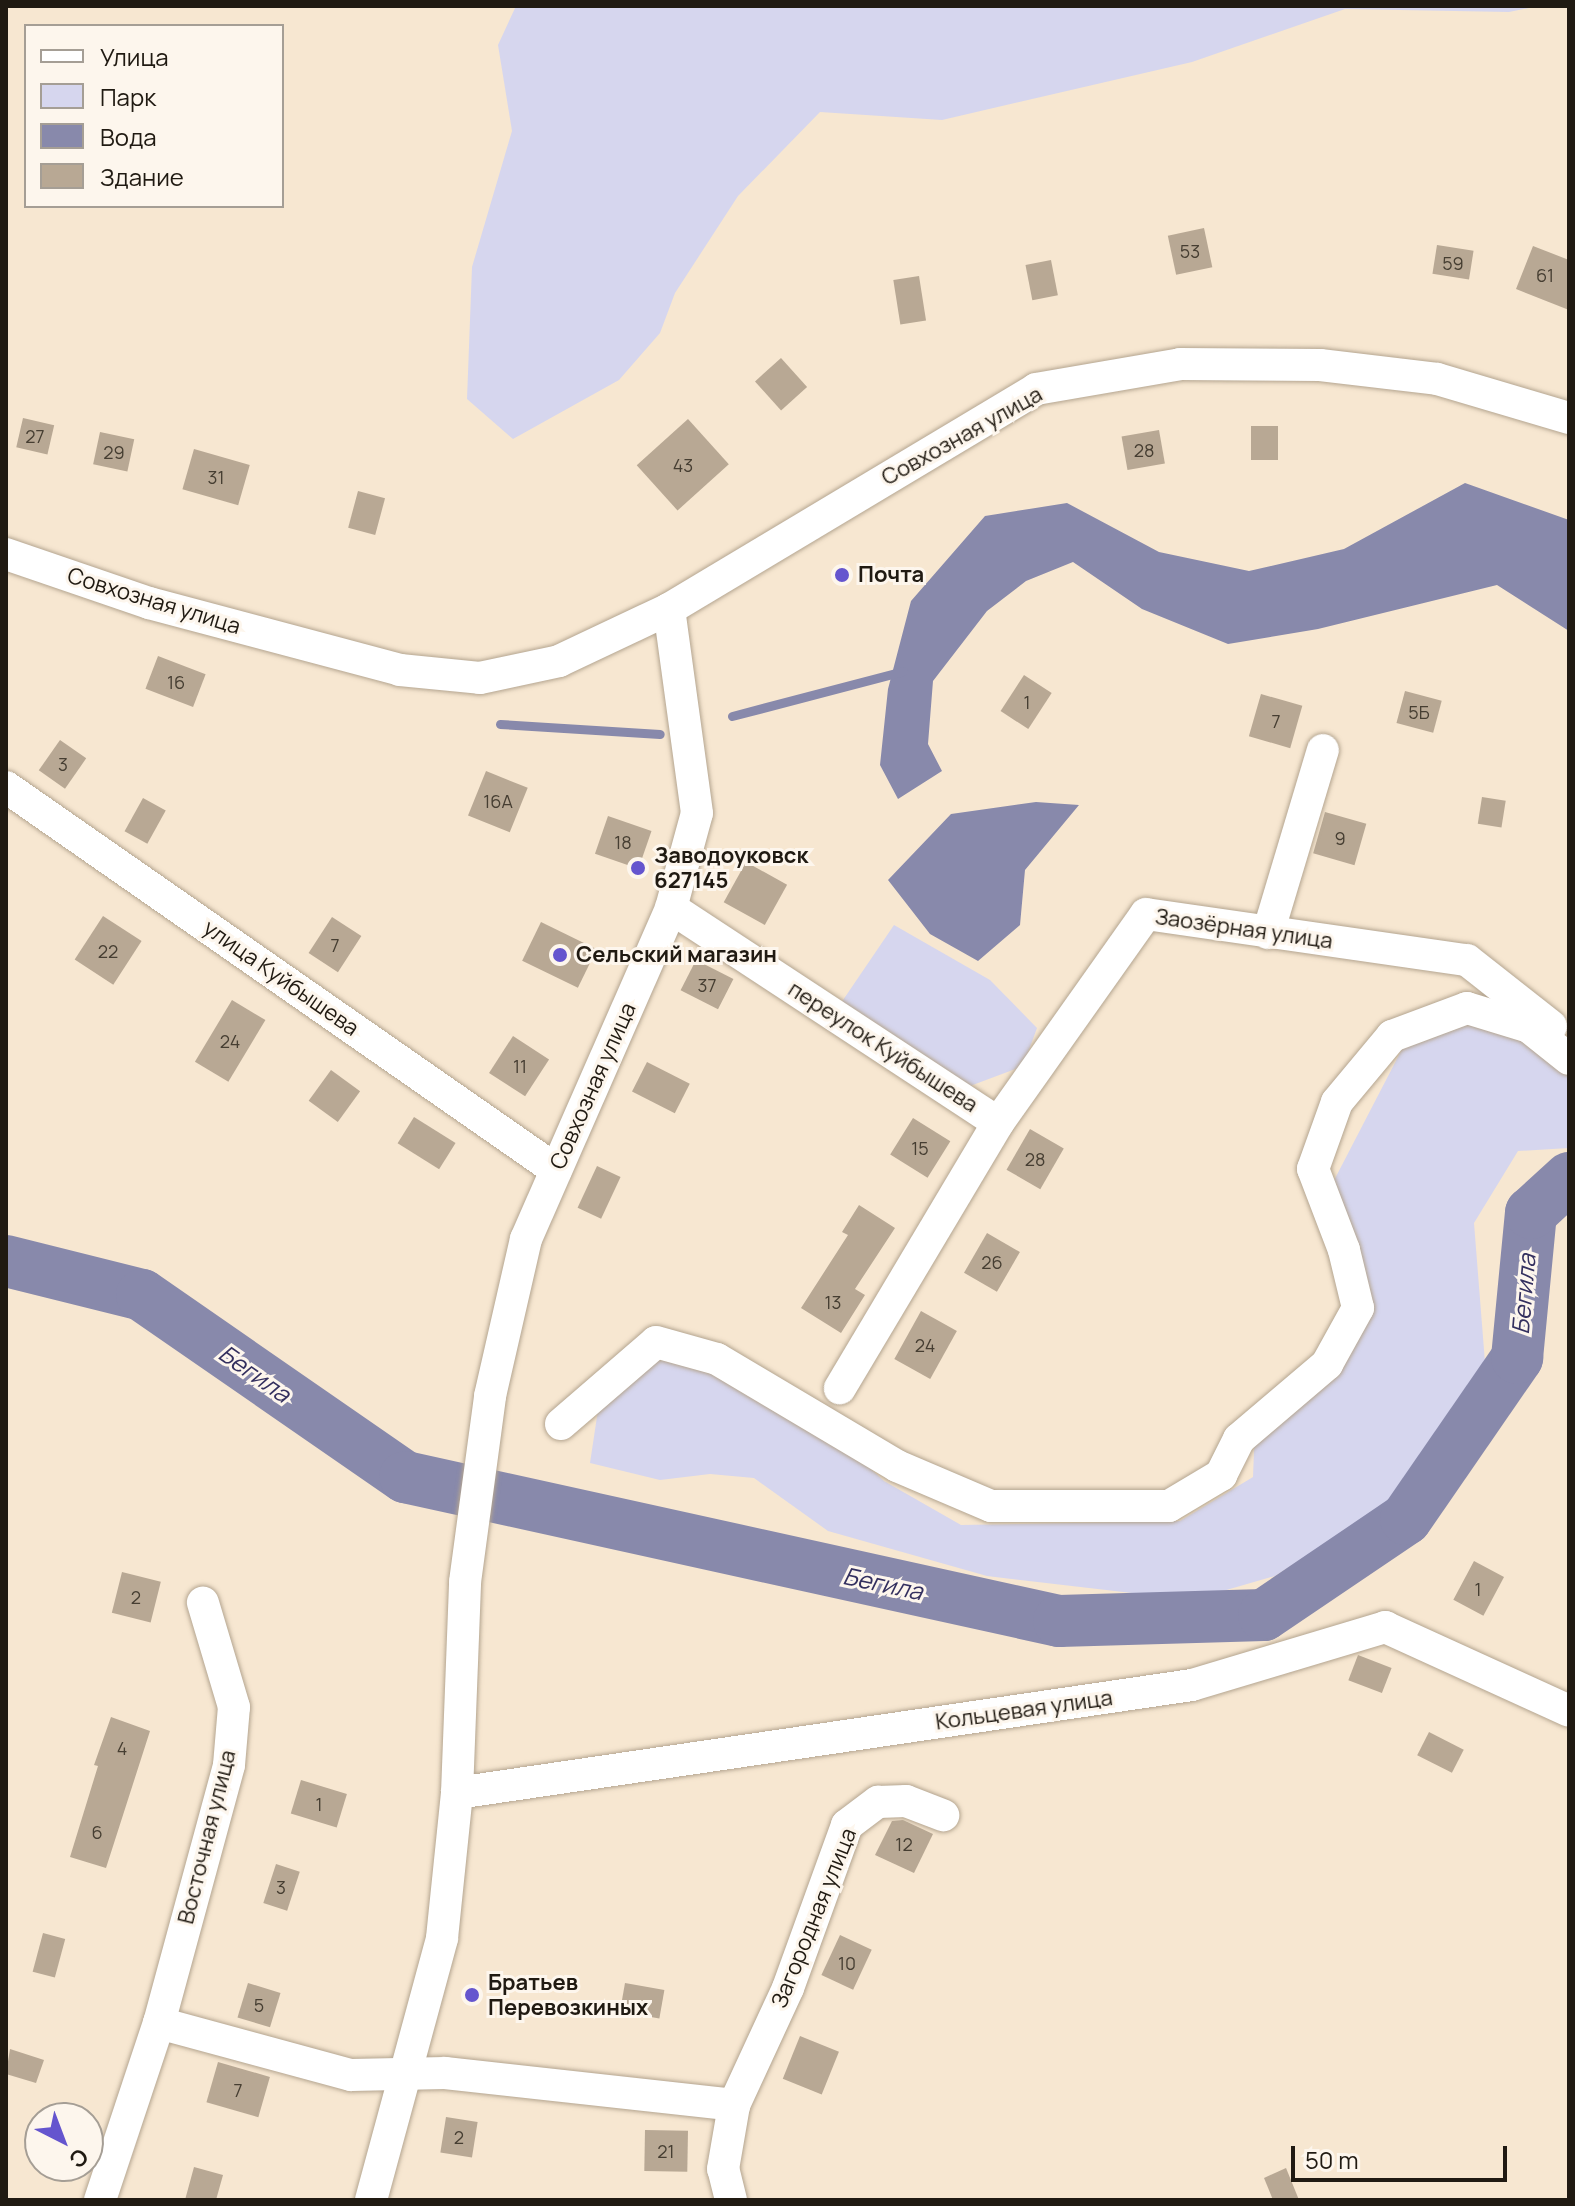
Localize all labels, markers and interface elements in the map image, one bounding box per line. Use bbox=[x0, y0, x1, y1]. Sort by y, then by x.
legend bbox=[24, 24, 284, 208]
text: Улица bbox=[100, 40, 169, 73]
text: Парк bbox=[100, 80, 156, 113]
text: Вода bbox=[100, 120, 157, 153]
text: Здание bbox=[100, 160, 184, 193]
house number: 53 bbox=[1180, 240, 1200, 262]
house number: 59 bbox=[1442, 252, 1464, 274]
house number: 61 bbox=[1536, 264, 1554, 286]
street label: Совхозная улица bbox=[877, 381, 1047, 491]
house number: 27 bbox=[25, 425, 45, 447]
house number: 28 bbox=[1134, 439, 1154, 461]
house number: 29 bbox=[103, 441, 125, 463]
house number: 43 bbox=[673, 454, 693, 476]
house number: 31 bbox=[208, 466, 224, 488]
street label: Совхозная улица bbox=[64, 562, 244, 640]
place label: Почта bbox=[858, 562, 924, 588]
marker: Почта bbox=[833, 566, 851, 584]
house number: 16 bbox=[167, 671, 185, 693]
house number: 1 bbox=[1023, 691, 1031, 713]
house number: 5Б bbox=[1408, 701, 1430, 723]
house number: 7 bbox=[1271, 710, 1281, 732]
house number: 3 bbox=[58, 753, 68, 775]
house number: 16А bbox=[483, 790, 513, 812]
house number: 9 bbox=[1334, 827, 1346, 849]
house number: 18 bbox=[614, 831, 632, 853]
place label: Заводоуковск 627145 bbox=[654, 842, 808, 894]
marker: Заводоуковск 627145 bbox=[629, 859, 647, 877]
street label: Заозёрная улица bbox=[1153, 903, 1335, 955]
street label: улица Куйбышева bbox=[198, 914, 364, 1042]
house number: 7 bbox=[330, 934, 340, 956]
house number: 22 bbox=[98, 940, 118, 962]
place label: Сельский магазин bbox=[576, 942, 777, 968]
marker: Сельский магазин bbox=[551, 946, 569, 964]
house number: 37 bbox=[698, 974, 716, 996]
street label: переулок Куйбышева bbox=[783, 976, 983, 1118]
street label: Совхозная улица bbox=[544, 999, 642, 1173]
house number: 24 bbox=[220, 1030, 240, 1052]
house number: 11 bbox=[513, 1055, 527, 1077]
house number: 15 bbox=[911, 1137, 929, 1159]
house number: 28 bbox=[1025, 1148, 1045, 1170]
house number: 26 bbox=[981, 1251, 1003, 1273]
water label: Бегила bbox=[1505, 1253, 1541, 1335]
house number: 13 bbox=[825, 1291, 841, 1313]
house number: 24 bbox=[915, 1334, 935, 1356]
water label: Бегила bbox=[214, 1338, 296, 1408]
water label: Бегила bbox=[841, 1561, 925, 1605]
house number: 1 bbox=[1474, 1578, 1482, 1600]
house number: 2 bbox=[131, 1586, 141, 1608]
street label: Кольцевая улица bbox=[934, 1685, 1114, 1735]
house number: 4 bbox=[117, 1737, 127, 1759]
street label: Восточная улица bbox=[173, 1747, 241, 1927]
house number: 1 bbox=[315, 1793, 323, 1815]
house number: 6 bbox=[91, 1821, 103, 1843]
street label: Загородная улица bbox=[766, 1824, 862, 2012]
house number: 12 bbox=[895, 1833, 913, 1855]
house number: 3 bbox=[276, 1876, 286, 1898]
house number: 10 bbox=[838, 1952, 856, 1974]
place label: Братьев Перевозкиных bbox=[488, 1969, 648, 2020]
marker: Братьев Перевозкиных bbox=[463, 1986, 481, 2004]
house number: 5 bbox=[254, 1994, 264, 2016]
house number: 7 bbox=[233, 2079, 243, 2101]
north arrow bbox=[24, 2102, 104, 2182]
house number: 2 bbox=[454, 2126, 464, 2148]
scale bar bbox=[1295, 2130, 1511, 2180]
house number: 21 bbox=[657, 2140, 675, 2162]
text: С bbox=[63, 2142, 95, 2175]
text: 50 m bbox=[1305, 2143, 1359, 2176]

